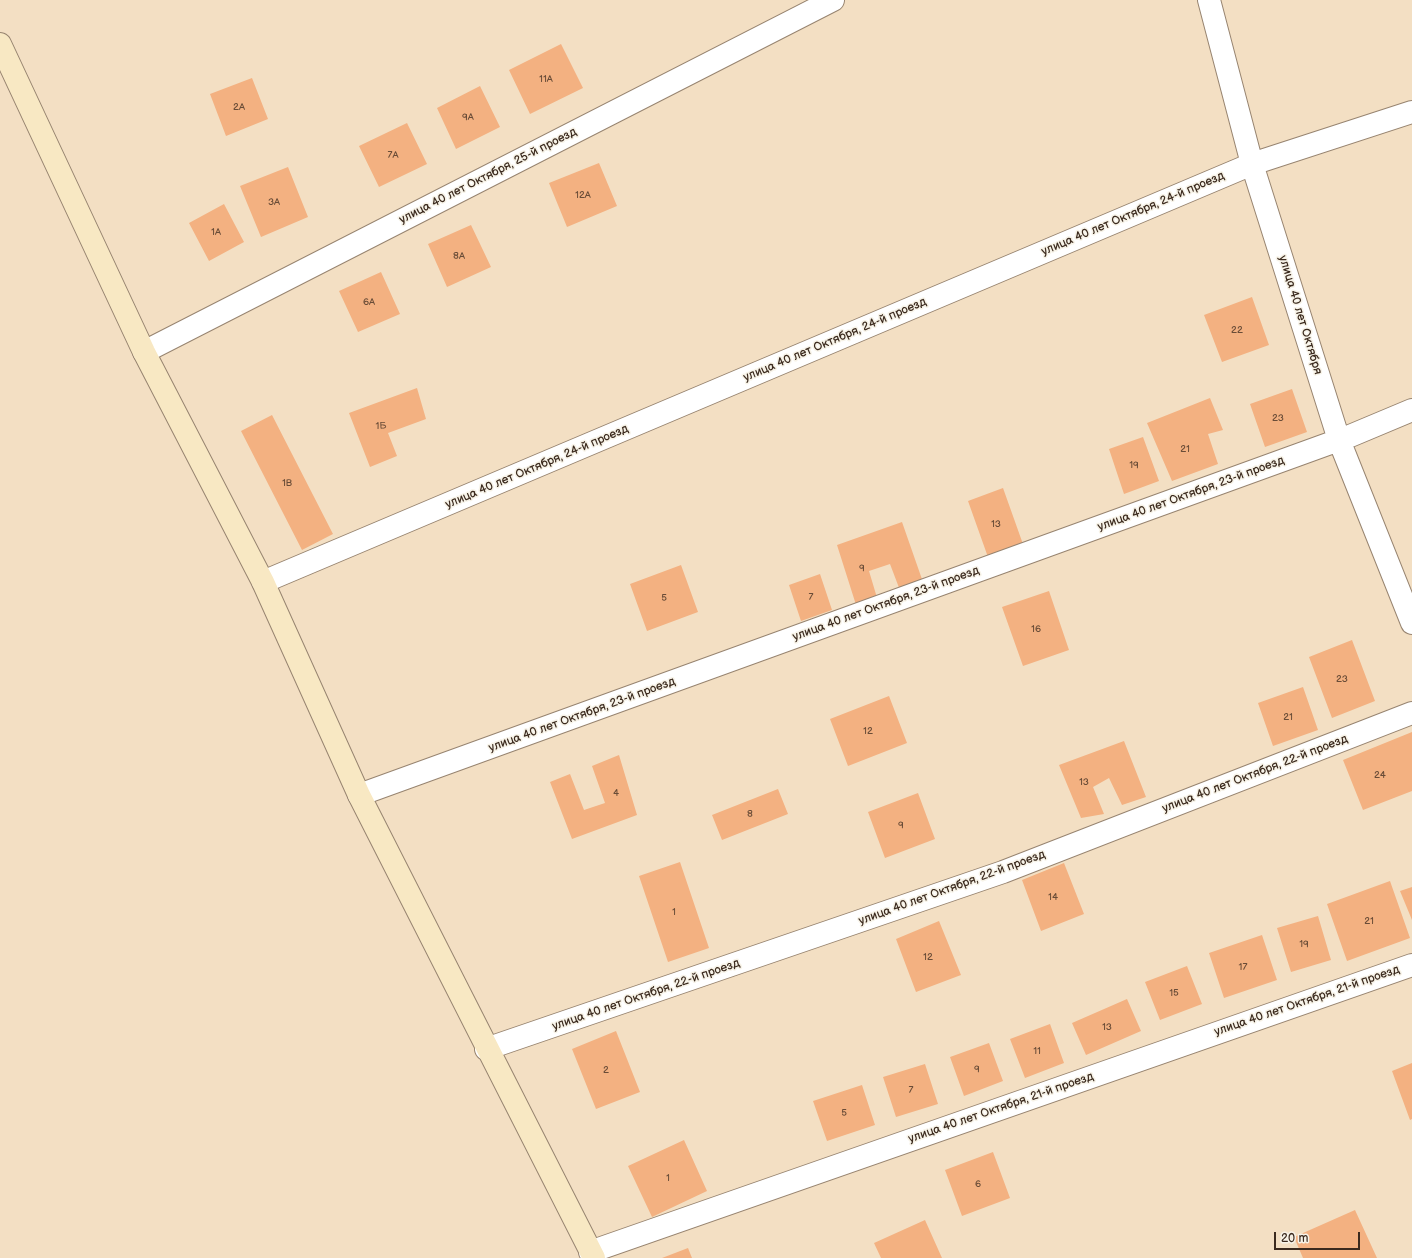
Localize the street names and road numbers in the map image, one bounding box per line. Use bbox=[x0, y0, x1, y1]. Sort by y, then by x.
street label: улица 40 лет Октября, 25-й проезд bbox=[397, 125, 579, 227]
street label: улица 40 лет Октября, 24-й проезд bbox=[1039, 169, 1227, 259]
street label: улица 40 лет Октября bbox=[1275, 254, 1325, 376]
street label: улица 40 лет Октября, 24-й проезд bbox=[741, 295, 929, 385]
street label: улица 40 лет Октября, 24-й проезд bbox=[443, 422, 631, 512]
street label: улица 40 лет Октября, 23-й проезд bbox=[1096, 453, 1286, 535]
street label: улица 40 лет Октября, 23-й проезд bbox=[791, 563, 981, 645]
street label: улица 40 лет Октября, 23-й проезд bbox=[487, 674, 677, 756]
street label: улица 40 лет Октября, 22-й проезд bbox=[1160, 732, 1350, 816]
street label: улица 40 лет Октября, 22-й проезд bbox=[857, 847, 1047, 929]
street label: улица 40 лет Октября, 22-й проезд bbox=[550, 956, 742, 1034]
street label: улица 40 лет Октября, 21-й проезд bbox=[1213, 962, 1401, 1040]
street label: улица 40 лет Октября, 21-й проезд bbox=[907, 1069, 1095, 1147]

